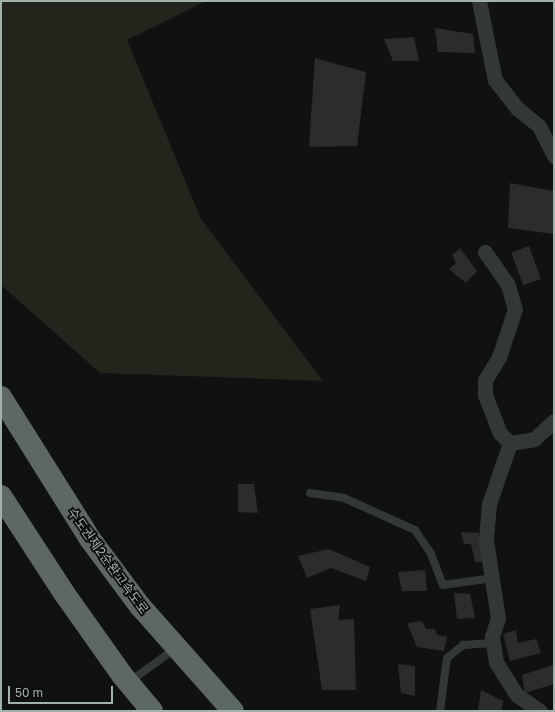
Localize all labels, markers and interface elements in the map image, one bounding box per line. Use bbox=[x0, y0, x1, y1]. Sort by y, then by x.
street label: 수도권제2순환고속도로 bbox=[64, 505, 152, 617]
scale bar bbox=[10, 678, 115, 704]
text: 50 m bbox=[15, 685, 43, 700]

